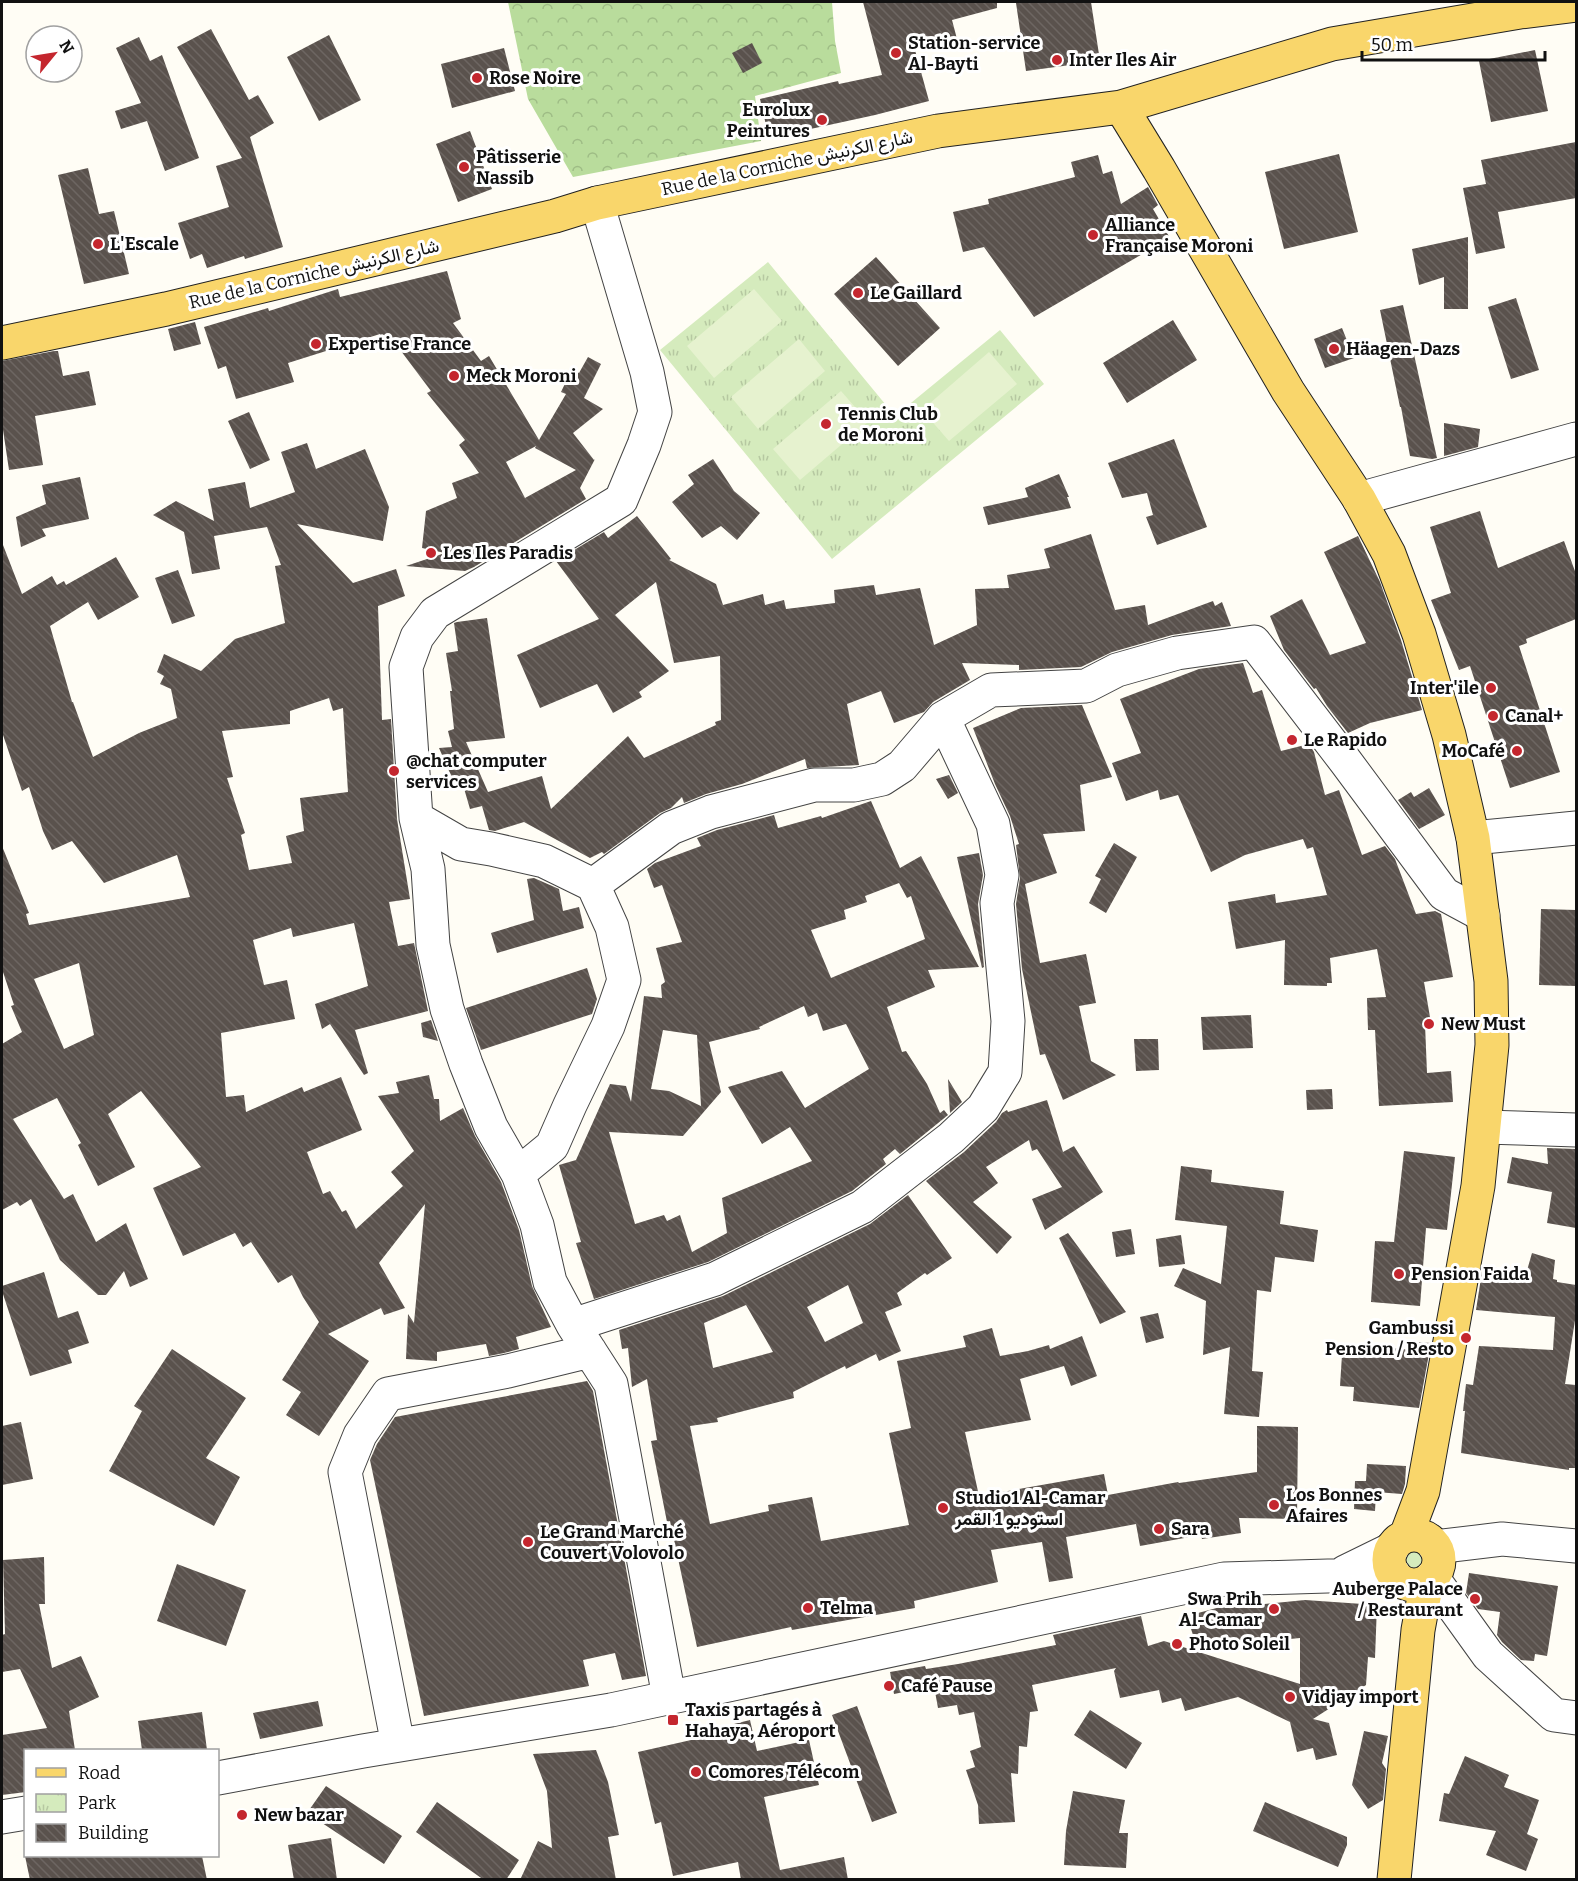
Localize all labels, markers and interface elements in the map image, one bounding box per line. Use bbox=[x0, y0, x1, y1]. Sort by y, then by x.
north arrow bbox=[24, 24, 84, 84]
scale bar bbox=[1362, 24, 1545, 62]
place label: Station-service Al-Bayti bbox=[908, 32, 1040, 75]
text: 50 m bbox=[1371, 34, 1413, 56]
text: N bbox=[55, 37, 78, 57]
marker: Station-service Al-Bayti bbox=[889, 46, 903, 60]
place label: Inter Iles Air bbox=[1069, 49, 1177, 71]
marker: Inter Iles Air bbox=[1050, 53, 1064, 67]
place label: Rose Noire bbox=[489, 67, 581, 89]
marker: Rose Noire bbox=[470, 71, 484, 85]
place label: Eurolux Peintures bbox=[727, 99, 811, 142]
marker: Eurolux Peintures bbox=[815, 113, 829, 127]
street label: Rue de la Corniche شارع الكرنيش bbox=[659, 126, 915, 201]
place label: Pâtisserie Nassib bbox=[476, 146, 561, 189]
marker: Pâtisserie Nassib bbox=[457, 160, 471, 174]
place label: Alliance Française Moroni bbox=[1105, 214, 1253, 257]
marker: Alliance Française Moroni bbox=[1086, 228, 1100, 242]
place label: L'Escale bbox=[110, 233, 179, 255]
street label: Rue de la Corniche شارع الكرنيش bbox=[187, 234, 442, 315]
marker: L'Escale bbox=[91, 237, 105, 251]
place label: Le Gaillard bbox=[870, 282, 962, 304]
marker: Le Gaillard bbox=[851, 286, 865, 300]
place label: Expertise France bbox=[328, 333, 471, 355]
marker: Expertise France bbox=[309, 337, 323, 351]
place label: Häagen-Dazs bbox=[1346, 338, 1460, 360]
marker: Häagen-Dazs bbox=[1327, 342, 1341, 356]
place label: Meck Moroni bbox=[466, 365, 577, 387]
marker: Meck Moroni bbox=[447, 369, 461, 383]
place label: Tennis Club de Moroni bbox=[838, 403, 938, 446]
marker: Tennis Club de Moroni bbox=[819, 417, 833, 431]
place label: Les Iles Paradis bbox=[443, 542, 573, 564]
marker: Les Iles Paradis bbox=[424, 546, 438, 560]
place label: Inter'ile bbox=[1410, 677, 1479, 699]
marker: Inter'ile bbox=[1484, 681, 1498, 695]
place label: Canal+ bbox=[1505, 705, 1563, 727]
marker: Canal+ bbox=[1486, 709, 1500, 723]
place label: Le Rapido bbox=[1304, 729, 1387, 751]
marker: Le Rapido bbox=[1285, 733, 1299, 747]
place label: MoCafé bbox=[1442, 740, 1505, 762]
marker: MoCafé bbox=[1510, 744, 1524, 758]
place label: @chat computer services bbox=[406, 750, 547, 793]
marker: @chat computer services bbox=[387, 764, 401, 778]
place label: New Must bbox=[1441, 1013, 1526, 1035]
marker: New Must bbox=[1422, 1017, 1436, 1031]
place label: Pension Faida bbox=[1411, 1263, 1529, 1285]
marker: Pension Faida bbox=[1392, 1267, 1406, 1281]
place label: Gambussi Pension / Resto bbox=[1325, 1317, 1454, 1360]
marker: Gambussi Pension / Resto bbox=[1459, 1331, 1473, 1345]
place label: Los Bonnes Afaires bbox=[1286, 1484, 1382, 1527]
place label: Studio1 Al-Camar استوديو 1 القمر bbox=[954, 1487, 1106, 1530]
marker: Los Bonnes Afaires bbox=[1267, 1498, 1281, 1512]
marker: Studio1 Al-Camar استوديو 1 القمر bbox=[936, 1501, 950, 1515]
place label: Sara bbox=[1171, 1518, 1210, 1540]
place label: Le Grand Marché Couvert Volovolo bbox=[540, 1521, 684, 1564]
marker: Sara bbox=[1152, 1522, 1166, 1536]
marker: Le Grand Marché Couvert Volovolo bbox=[521, 1535, 535, 1549]
place label: Auberge Palace / Restaurant bbox=[1332, 1578, 1463, 1621]
place label: Swa Prih Al-Camar bbox=[1179, 1588, 1263, 1631]
marker: Auberge Palace / Restaurant bbox=[1468, 1592, 1482, 1606]
place label: Telma bbox=[820, 1597, 873, 1619]
marker: Telma bbox=[801, 1601, 815, 1615]
marker: Swa Prih Al-Camar bbox=[1267, 1602, 1281, 1616]
place label: Photo Soleil bbox=[1189, 1633, 1290, 1655]
marker: Photo Soleil bbox=[1170, 1637, 1184, 1651]
place label: Café Pause bbox=[901, 1675, 993, 1697]
marker: Café Pause bbox=[882, 1679, 896, 1693]
place label: Vidjay import bbox=[1302, 1686, 1419, 1708]
marker: Vidjay import bbox=[1283, 1690, 1297, 1704]
place label: Taxis partagés à Hahaya, Aéroport bbox=[685, 1699, 836, 1742]
marker: Taxis partagés à Hahaya, Aéroport bbox=[666, 1713, 680, 1727]
legend bbox=[24, 1749, 219, 1857]
place label: Comores Télécom bbox=[708, 1761, 859, 1783]
text: Road bbox=[78, 1762, 121, 1784]
marker: Comores Télécom bbox=[689, 1765, 703, 1779]
text: Park bbox=[78, 1792, 117, 1814]
place label: New bazar bbox=[254, 1804, 344, 1826]
marker: New bazar bbox=[235, 1808, 249, 1822]
text: Building bbox=[78, 1822, 149, 1844]

